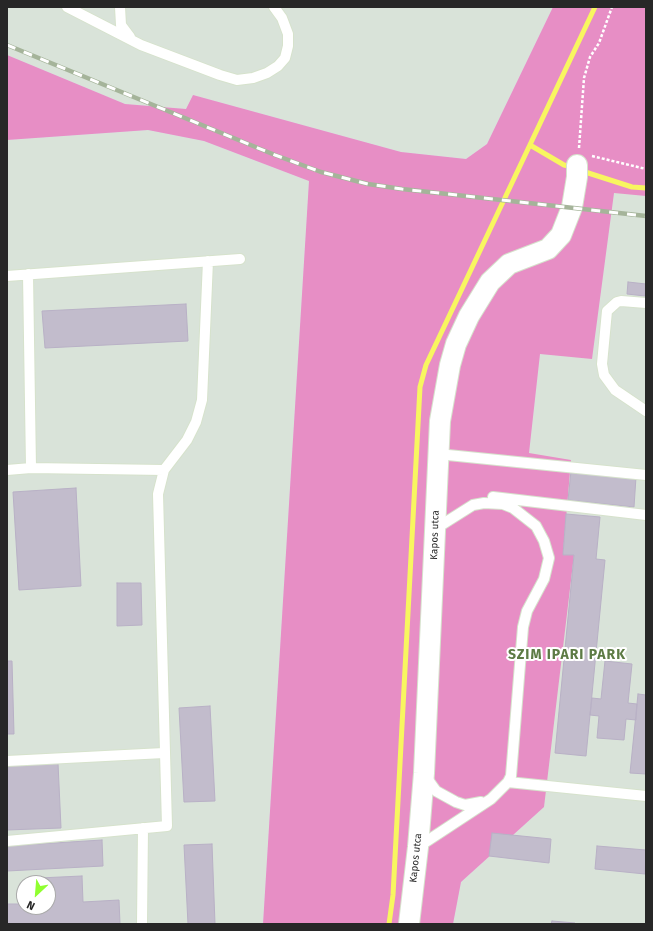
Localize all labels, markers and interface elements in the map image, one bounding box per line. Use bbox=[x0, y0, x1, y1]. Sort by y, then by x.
street label: Kapos utca bbox=[428, 510, 442, 560]
district label: SZIM IPARI PARK bbox=[508, 647, 626, 663]
street label: Kapos utca bbox=[407, 833, 425, 883]
north arrow bbox=[16, 875, 56, 915]
text: N bbox=[25, 898, 37, 913]

